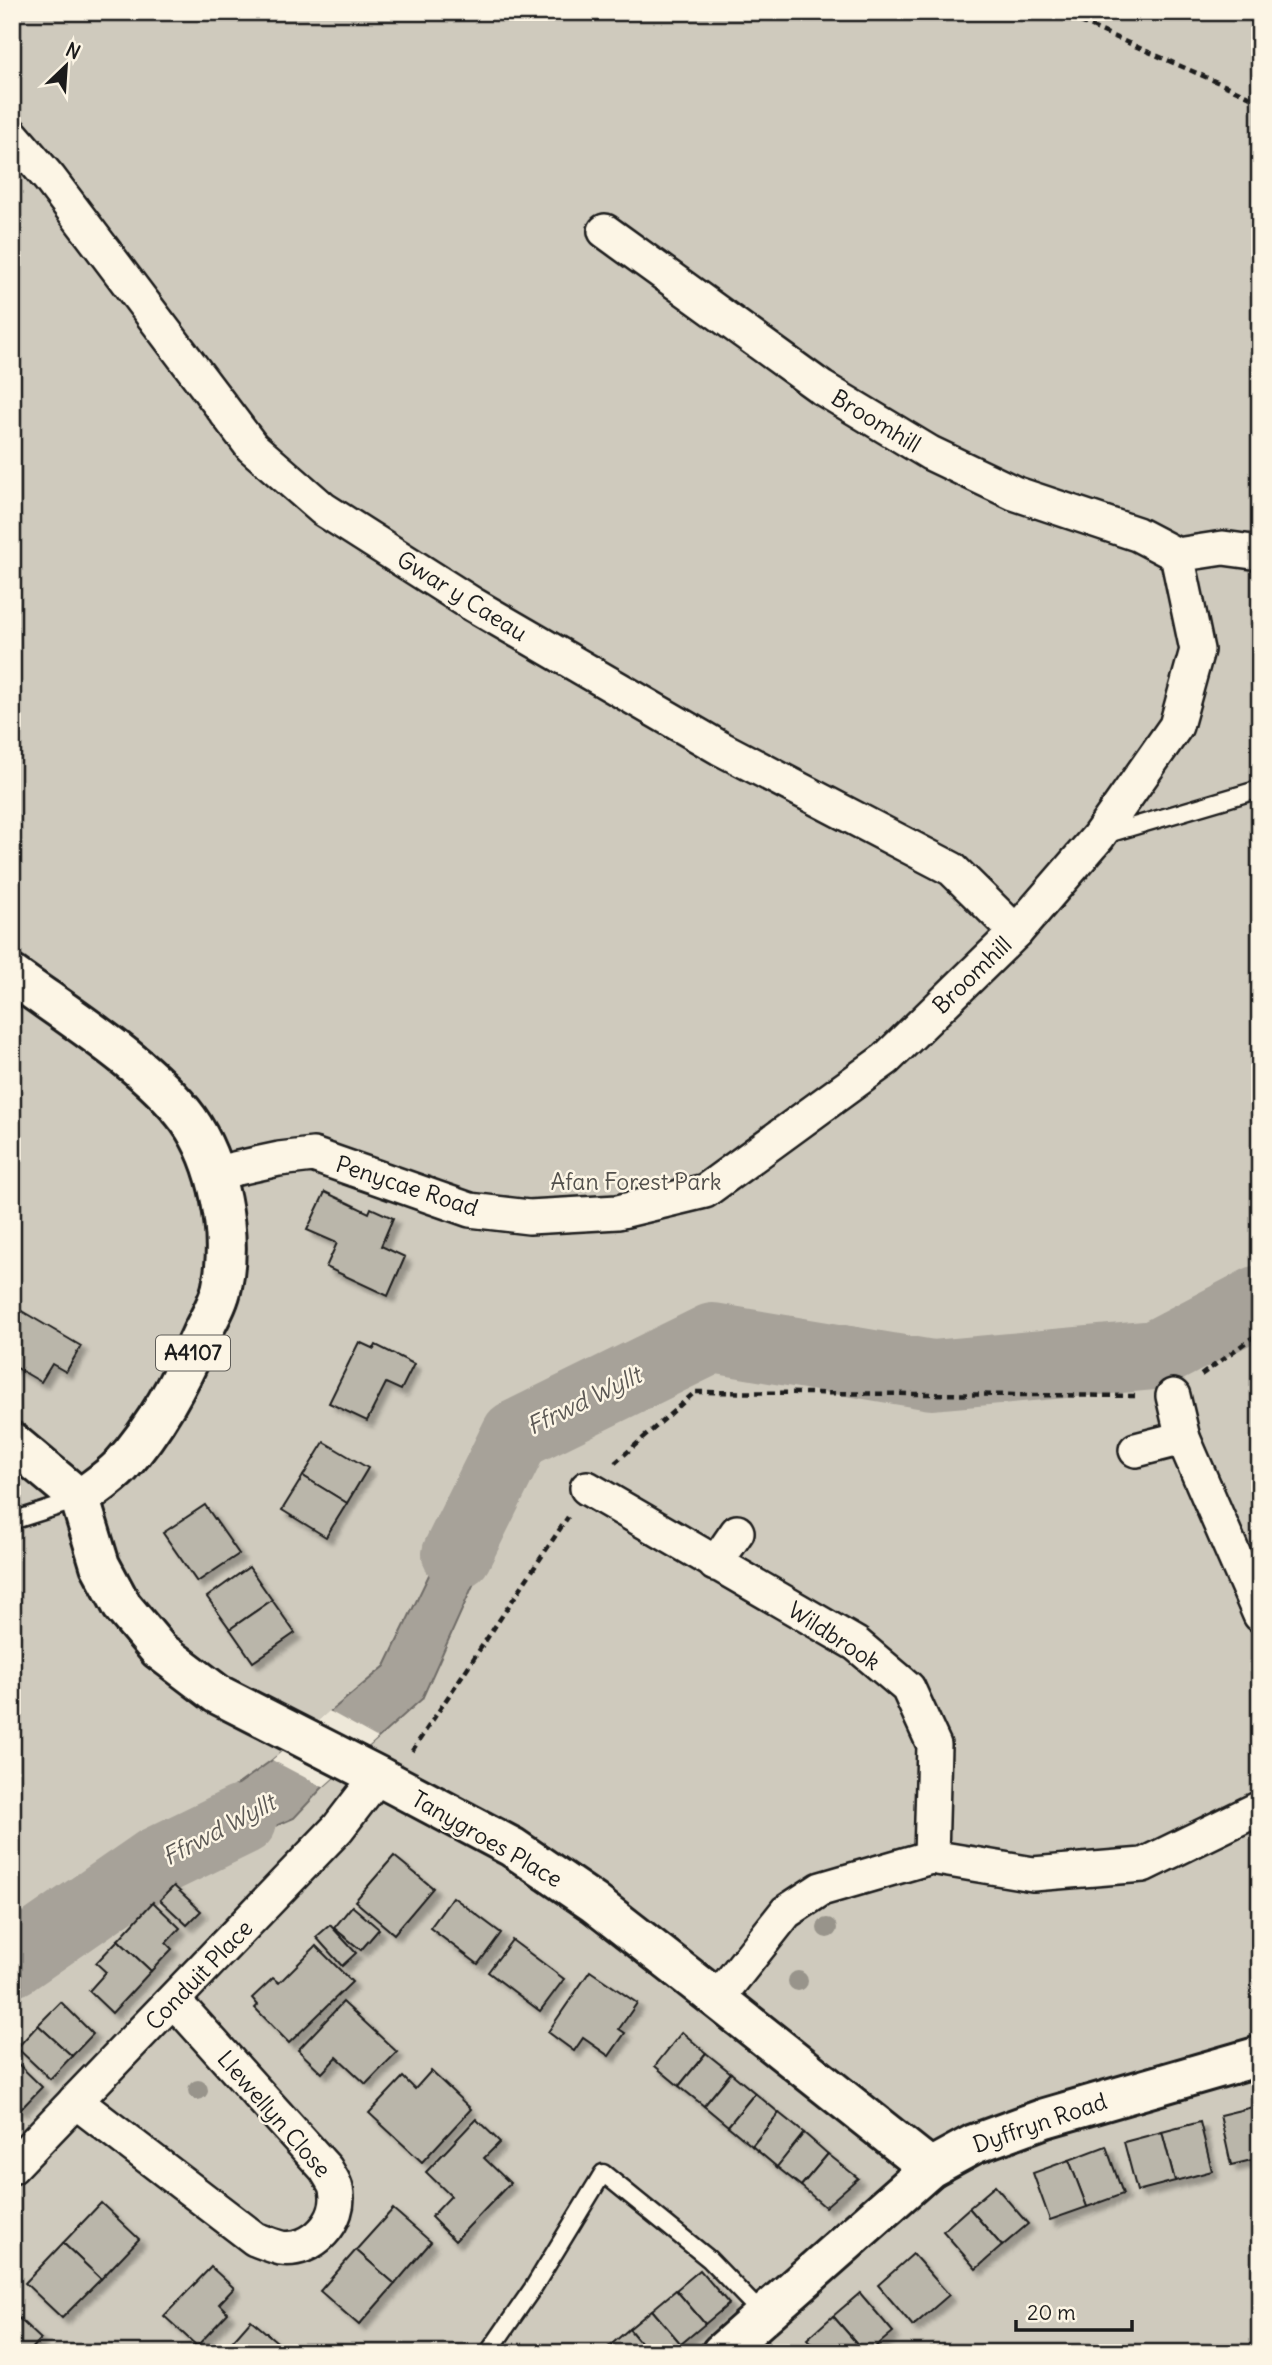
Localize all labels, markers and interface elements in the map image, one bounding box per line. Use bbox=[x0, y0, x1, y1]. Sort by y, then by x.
north arrow bbox=[32, 32, 102, 102]
text: N bbox=[62, 37, 84, 64]
street label: Broomhill bbox=[826, 383, 926, 458]
street label: Gwar y Caeau bbox=[392, 544, 533, 647]
street label: Broomhill bbox=[926, 930, 1017, 1019]
street label: Penycae Road bbox=[332, 1149, 482, 1222]
park label: Afan Forest Park bbox=[550, 1167, 722, 1196]
road number: A4107 bbox=[156, 1336, 230, 1370]
water label: Ffrwd Wyllt bbox=[522, 1358, 648, 1441]
street label: Wildbrook bbox=[783, 1595, 886, 1676]
street label: Tanygroes Place bbox=[407, 1784, 568, 1893]
water label: Ffrwd Wyllt bbox=[157, 1786, 283, 1871]
street label: Conduit Place bbox=[139, 1913, 258, 2036]
street label: Llewellyn Close bbox=[211, 2044, 337, 2183]
street label: Dyffryn Road bbox=[969, 2086, 1111, 2159]
scale bar bbox=[1016, 2288, 1132, 2332]
text: 20 m bbox=[1027, 2299, 1076, 2326]

